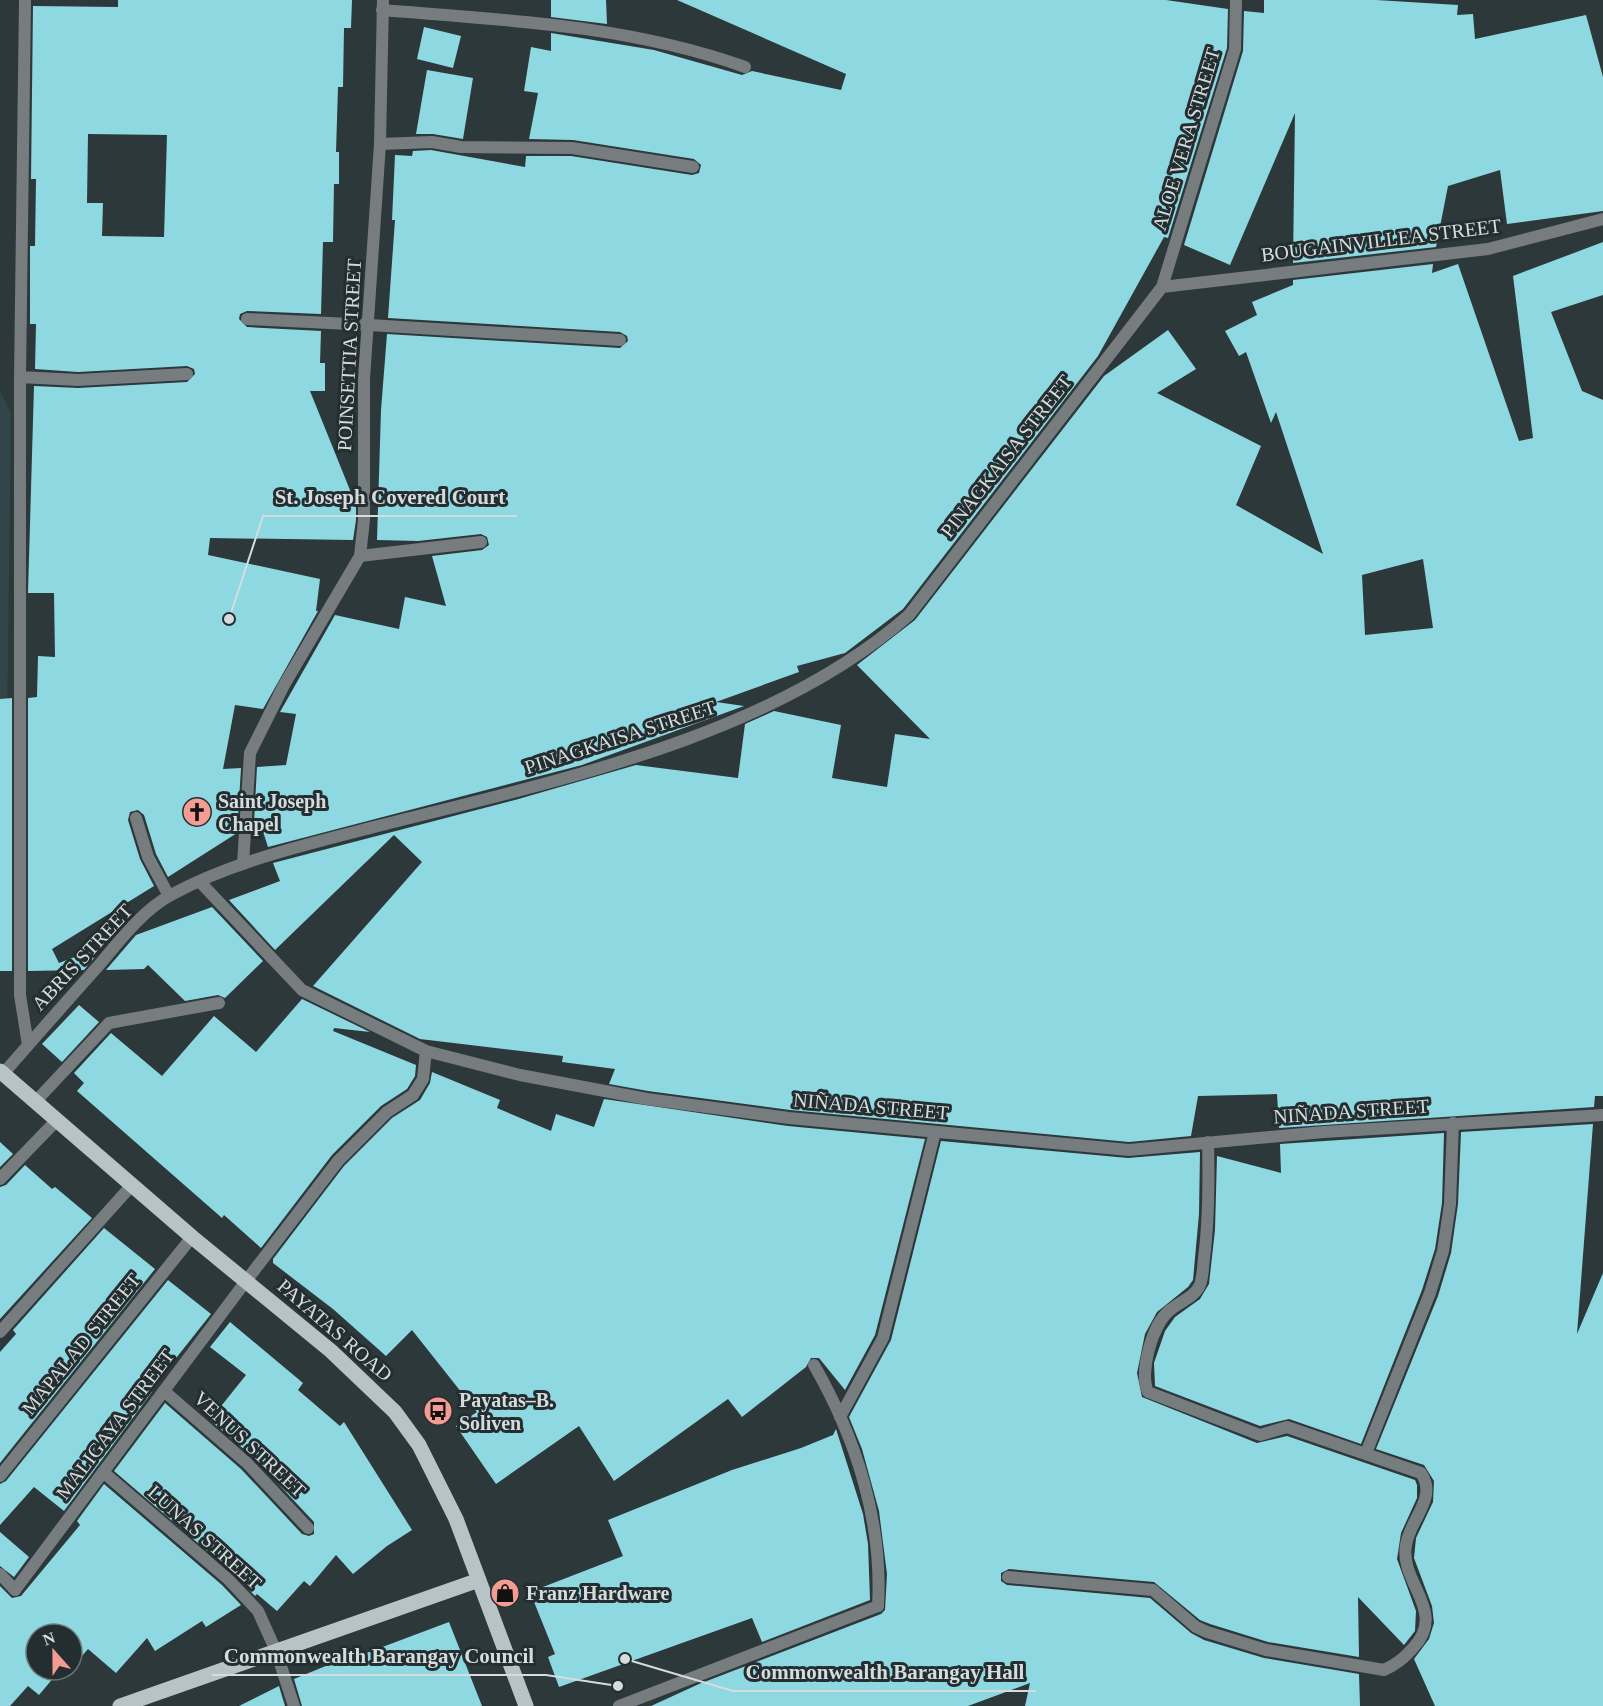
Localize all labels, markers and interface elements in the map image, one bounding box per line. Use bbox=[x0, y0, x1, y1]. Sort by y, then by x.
street label: ALOE VERA STREET bbox=[1148, 45, 1224, 233]
street label: BOUGAINVILLEA STREET bbox=[1260, 214, 1502, 266]
street label: POINSETTIA STREET bbox=[333, 258, 365, 452]
street label: PINAGKAISA STREET bbox=[936, 371, 1076, 541]
callout: St. Joseph Covered Court bbox=[263, 477, 517, 516]
text: St. Joseph Covered Court bbox=[275, 485, 505, 509]
street label: PINAGKAISA STREET bbox=[522, 696, 718, 778]
place label: Saint Joseph Chapel bbox=[218, 790, 326, 836]
church icon: Saint Joseph Chapel bbox=[181, 796, 213, 828]
street label: ABRIS STREET bbox=[27, 899, 137, 1015]
street label: NIÑADA STREET bbox=[792, 1087, 950, 1124]
street label: NIÑADA STREET bbox=[1272, 1094, 1430, 1127]
street label: MAPALAD STREET bbox=[17, 1269, 145, 1419]
street label: PAYATAS ROAD bbox=[273, 1274, 397, 1386]
street label: MALIGAYA STREET bbox=[51, 1345, 179, 1503]
street label: VENUS STREET bbox=[189, 1387, 311, 1501]
place label: Payatas–B. Soliven bbox=[459, 1389, 554, 1434]
bus stop icon: Payatas–B. Soliven bbox=[422, 1395, 454, 1427]
street label: LUNAS STREET bbox=[144, 1480, 266, 1594]
shop icon: Franz Hardware bbox=[489, 1577, 521, 1609]
place label: Franz Hardware bbox=[526, 1582, 670, 1604]
north arrow bbox=[24, 1622, 84, 1682]
text: N bbox=[40, 1628, 58, 1648]
callout: Commonwealth Barangay Council bbox=[212, 1636, 546, 1675]
text: Commonwealth Barangay Council bbox=[224, 1644, 534, 1668]
callout: Commonwealth Barangay Hall bbox=[733, 1652, 1036, 1691]
text: Commonwealth Barangay Hall bbox=[746, 1660, 1025, 1684]

